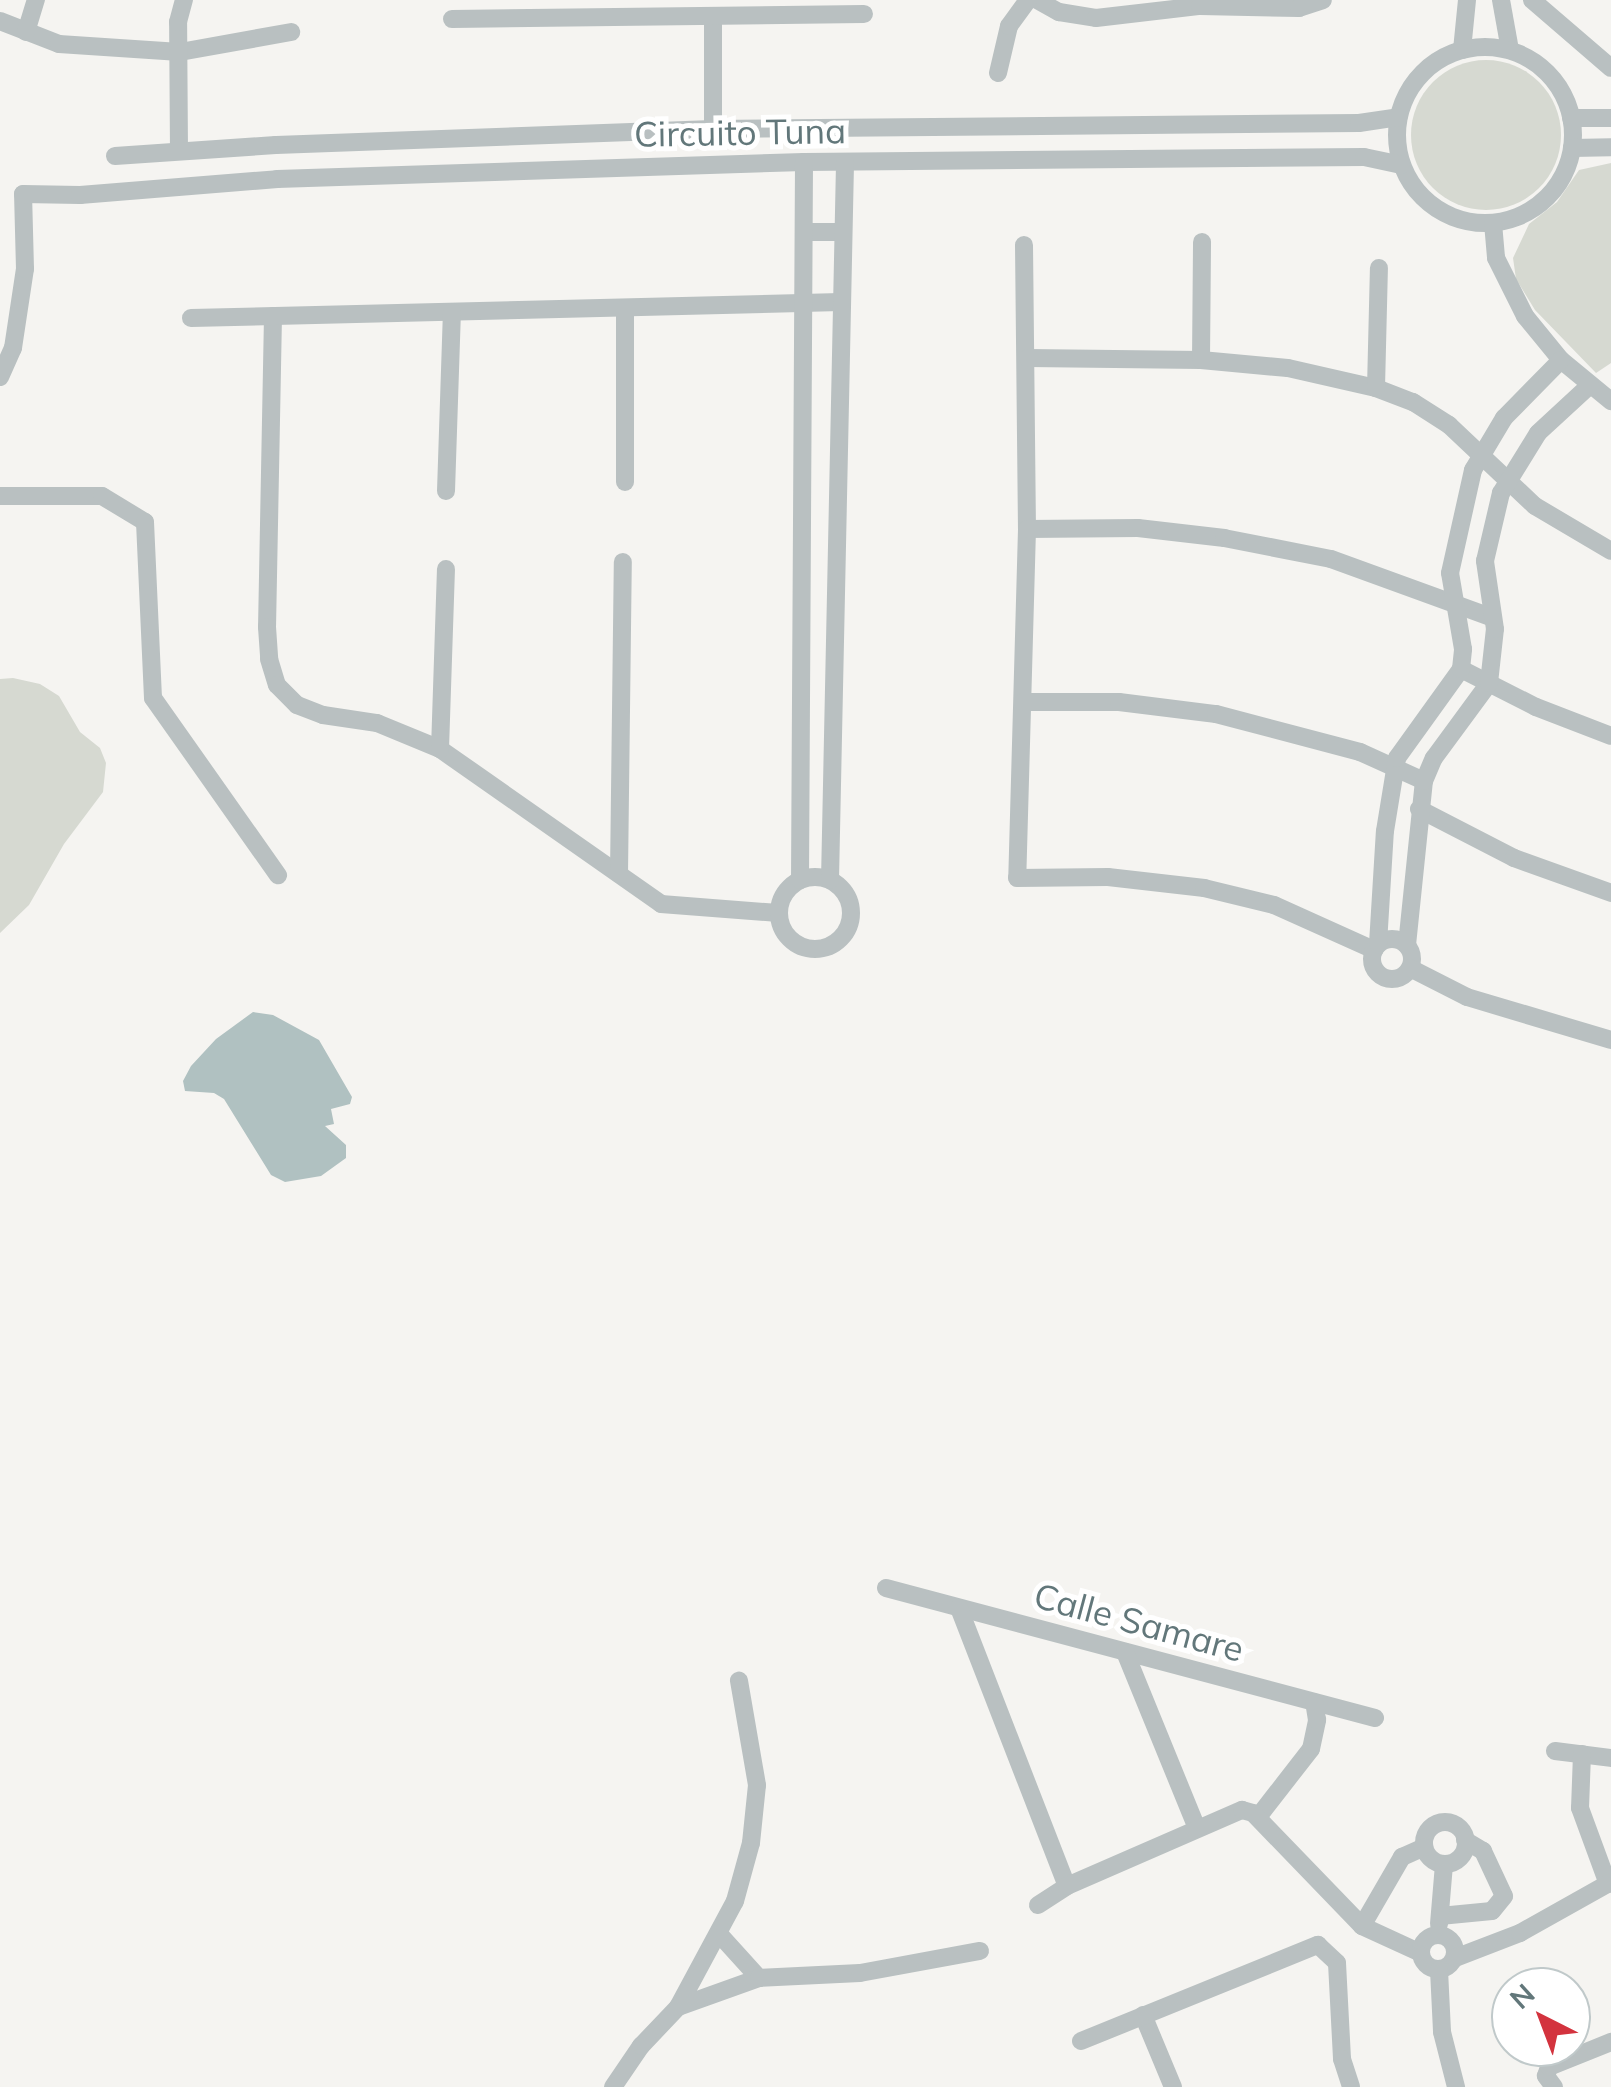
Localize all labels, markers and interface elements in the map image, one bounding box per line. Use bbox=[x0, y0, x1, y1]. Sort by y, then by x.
street label: Circuito Tuna bbox=[634, 109, 846, 155]
street label: Calle Samare bbox=[1030, 1574, 1248, 1670]
north arrow bbox=[1491, 1967, 1591, 2067]
text: N bbox=[1502, 1976, 1541, 2016]

